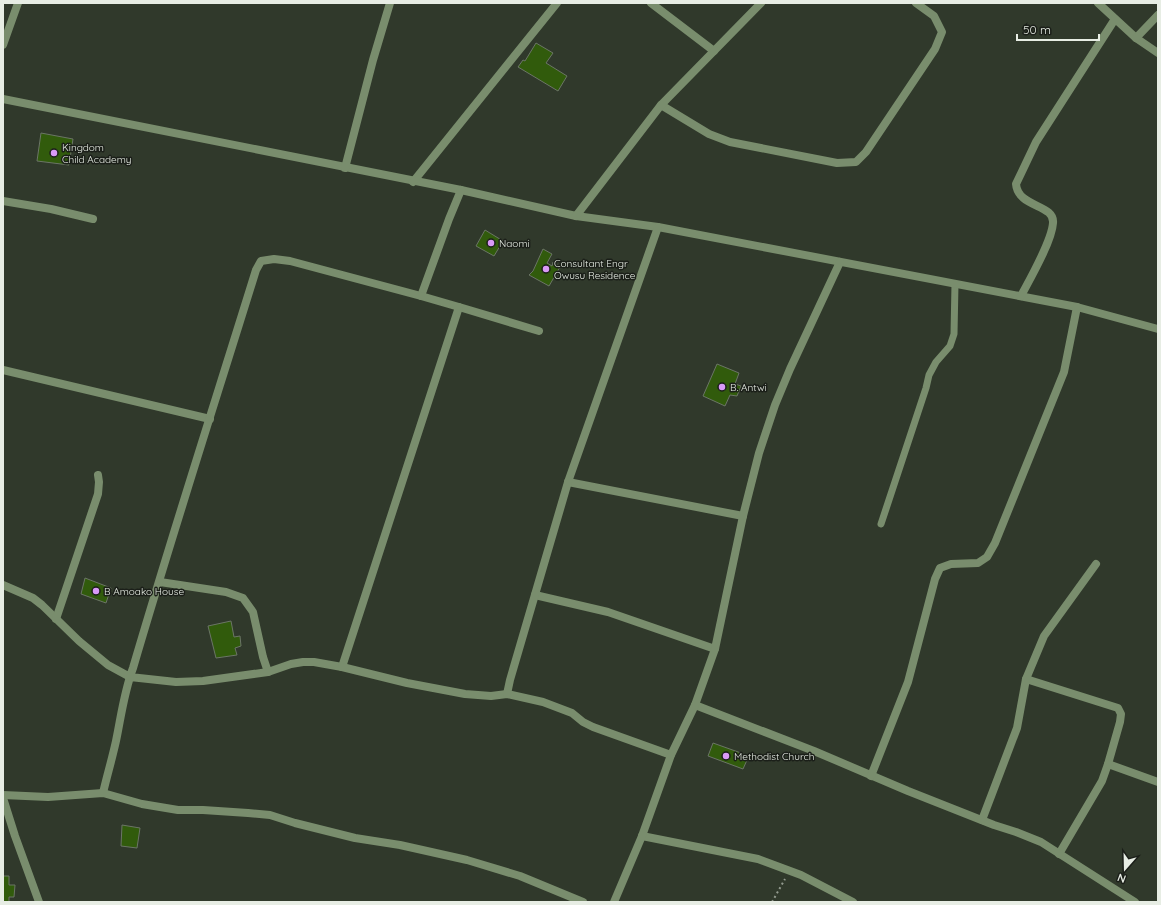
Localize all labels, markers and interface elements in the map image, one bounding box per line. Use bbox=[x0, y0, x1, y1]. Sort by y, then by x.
scale bar bbox=[1017, 16, 1099, 42]
text: 50 m bbox=[1023, 22, 1051, 37]
place label: Kingdom Child Academy bbox=[62, 141, 132, 166]
marker: Kingdom Child Academy bbox=[49, 148, 59, 158]
place label: Naomi bbox=[499, 237, 530, 250]
marker: Naomi bbox=[486, 238, 496, 248]
place label: Consultant Engr Owusu Residence bbox=[554, 257, 636, 282]
marker: Consultant Engr Owusu Residence bbox=[541, 264, 551, 274]
place label: B. Antwi bbox=[730, 381, 767, 394]
marker: B. Antwi bbox=[717, 382, 727, 392]
place label: B Amoako House bbox=[104, 585, 184, 598]
marker: B Amoako House bbox=[91, 586, 101, 596]
place label: Methodist Church bbox=[734, 750, 814, 763]
marker: Methodist Church bbox=[721, 751, 731, 761]
north arrow bbox=[1105, 849, 1145, 889]
text: N bbox=[1115, 870, 1128, 886]

